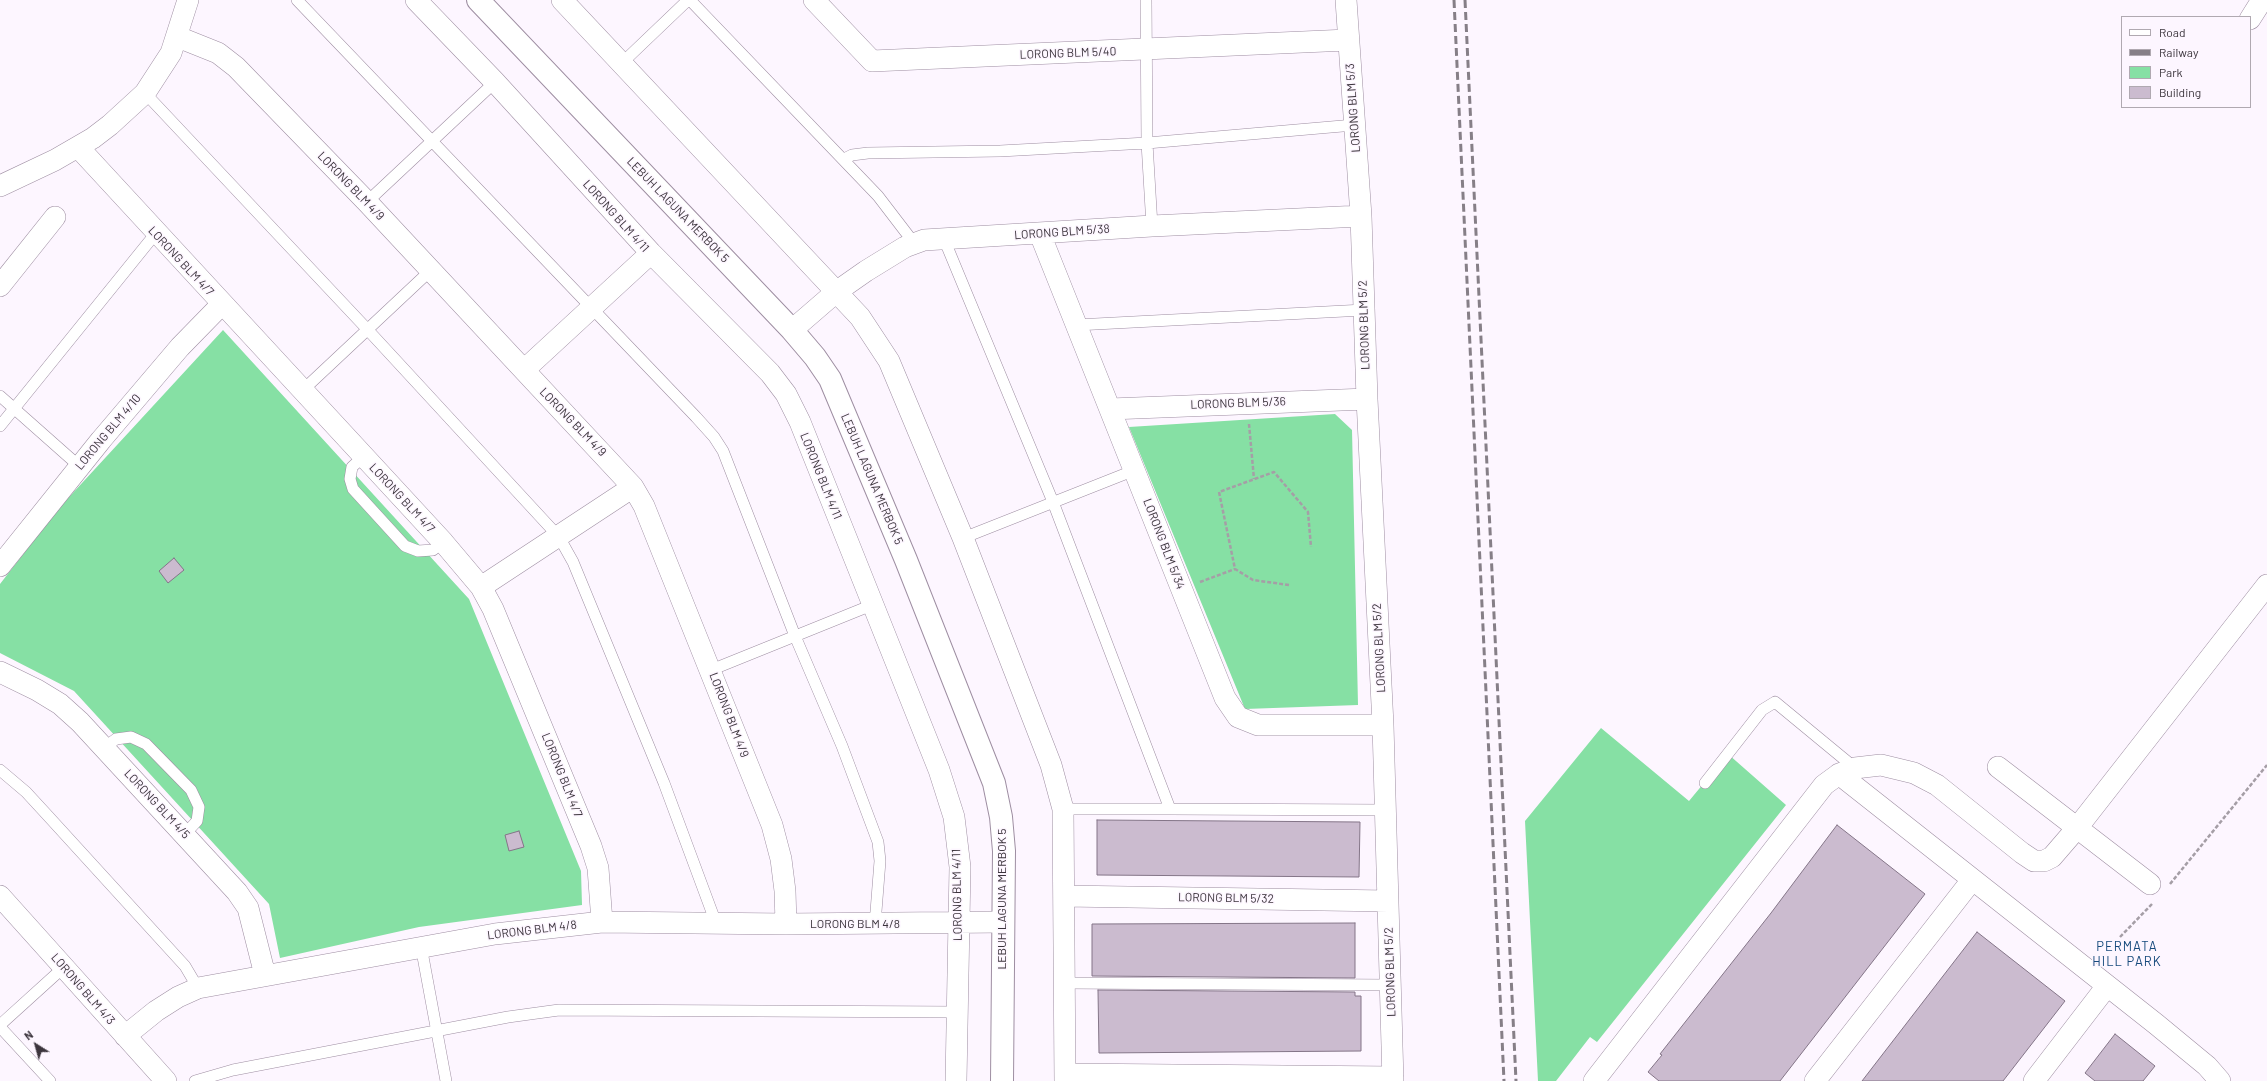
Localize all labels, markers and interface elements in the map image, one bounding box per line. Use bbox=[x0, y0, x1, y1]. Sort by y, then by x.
legend bbox=[2121, 16, 2251, 108]
text: Road bbox=[2159, 25, 2186, 39]
street label: LORONG BLM 5/40 bbox=[1019, 44, 1117, 62]
text: Railway bbox=[2159, 45, 2198, 59]
street label: LORONG BLM 5/3 bbox=[1343, 63, 1363, 153]
text: Park bbox=[2159, 65, 2183, 79]
text: Building bbox=[2159, 85, 2201, 99]
street label: LORONG BLM 4/9 bbox=[315, 149, 387, 223]
street label: LEBUH LAGUNA MERBOK 5 bbox=[624, 154, 732, 266]
street label: LORONG BLM 4/11 bbox=[580, 177, 652, 255]
street label: LORONG BLM 5/38 bbox=[1014, 221, 1110, 243]
street label: LORONG BLM 4/7 bbox=[145, 223, 217, 299]
street label: LORONG BLM 5/2 bbox=[1355, 280, 1373, 370]
street label: LORONG BLM 4/9 bbox=[537, 385, 609, 459]
street label: LORONG BLM 4/10 bbox=[72, 391, 144, 473]
street label: LORONG BLM 5/36 bbox=[1190, 394, 1286, 412]
street label: LEBUH LAGUNA MERBOK 5 bbox=[838, 411, 906, 547]
street label: LORONG BLM 4/11 bbox=[797, 431, 845, 521]
street label: LORONG BLM 4/7 bbox=[366, 460, 438, 536]
street label: LORONG BLM 5/34 bbox=[1140, 497, 1188, 591]
street label: LORONG BLM 5/2 bbox=[1369, 603, 1389, 693]
street label: LORONG BLM 4/9 bbox=[706, 670, 752, 760]
street label: LORONG BLM 4/7 bbox=[539, 731, 585, 819]
street label: LORONG BLM 4/5 bbox=[121, 766, 193, 842]
street label: LEBUH LAGUNA MERBOK 5 bbox=[995, 828, 1009, 970]
street label: LORONG BLM 4/11 bbox=[949, 849, 965, 941]
street label: LORONG BLM 5/32 bbox=[1178, 890, 1274, 906]
street label: LORONG BLM 4/8 bbox=[487, 917, 577, 943]
street label: LORONG BLM 4/8 bbox=[810, 917, 900, 931]
street label: LORONG BLM 5/2 bbox=[1381, 927, 1399, 1017]
district label: PERMATA HILL PARK bbox=[2092, 939, 2162, 970]
street label: LORONG BLM 4/3 bbox=[48, 950, 118, 1028]
north arrow bbox=[16, 1025, 56, 1065]
text: N bbox=[22, 1028, 35, 1042]

